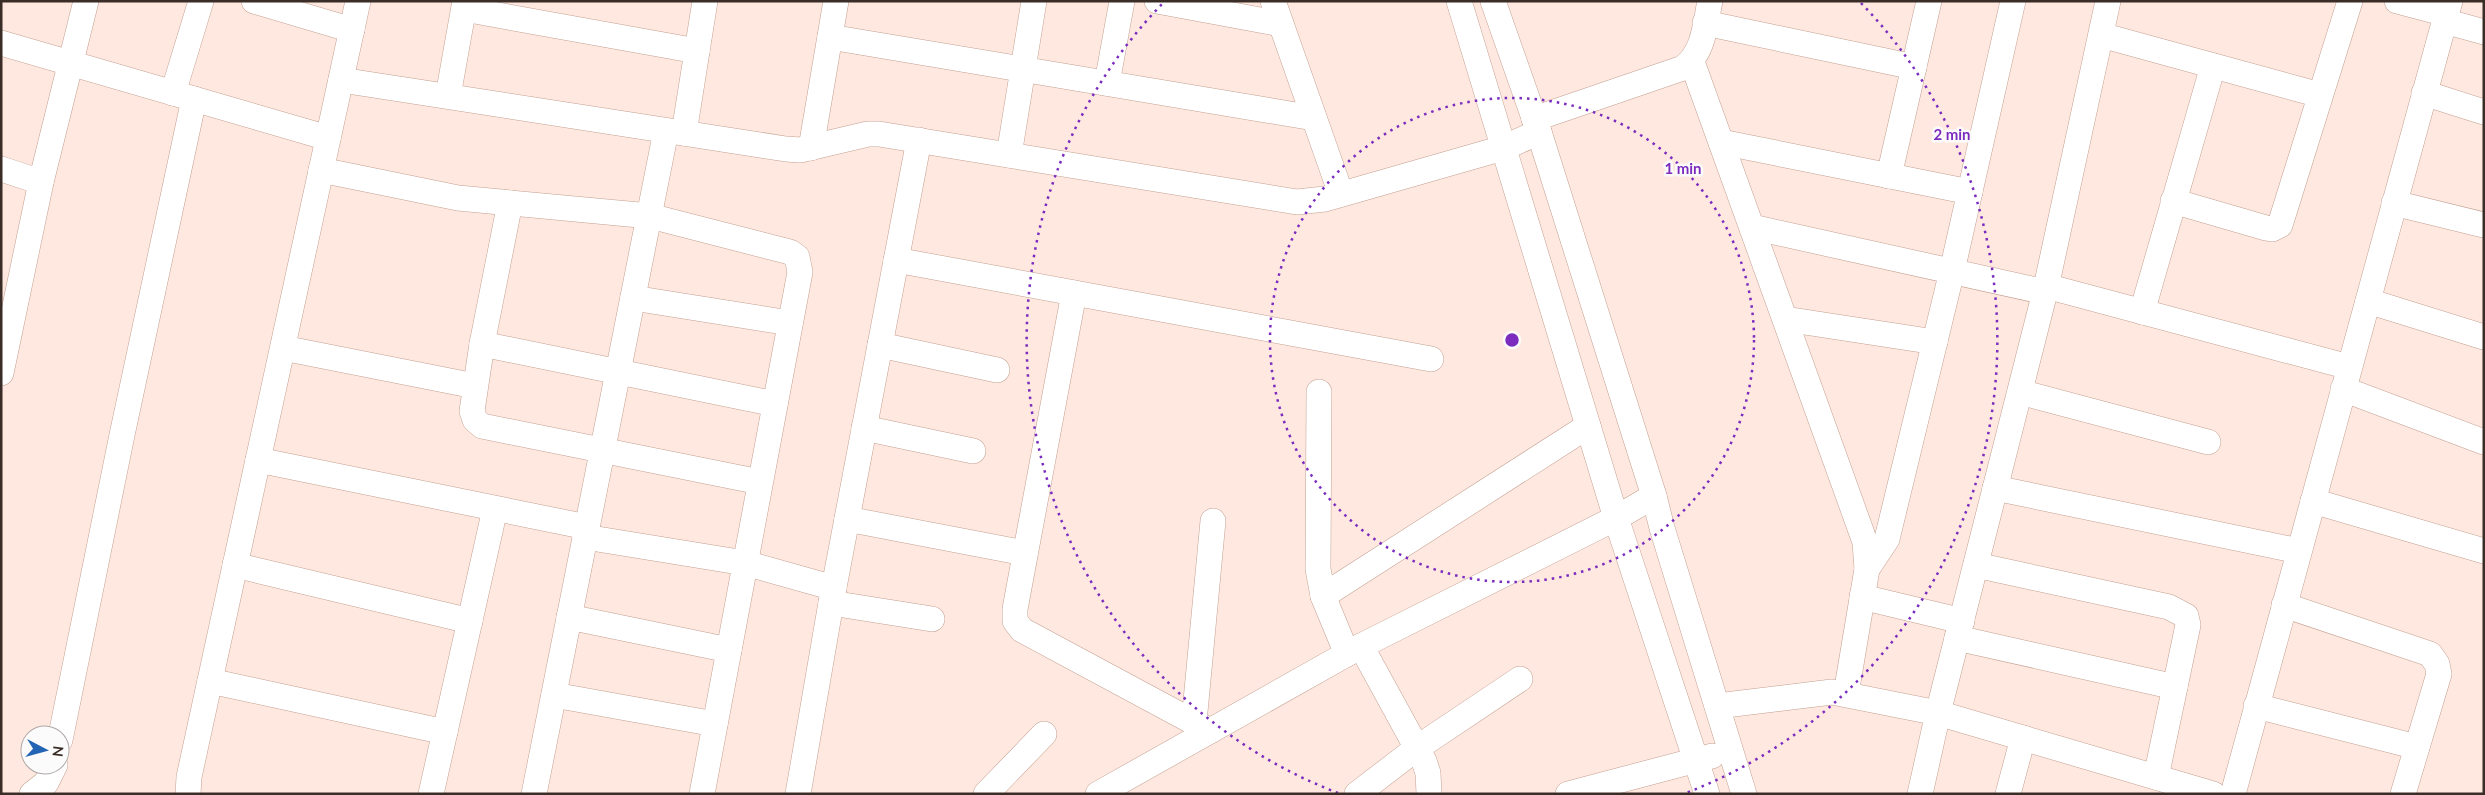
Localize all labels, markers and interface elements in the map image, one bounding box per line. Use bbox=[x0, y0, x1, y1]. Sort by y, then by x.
text: 2 min bbox=[1933, 125, 1971, 143]
text: 1 min bbox=[1664, 159, 1702, 177]
centre of rings bbox=[1503, 331, 1521, 349]
north arrow bbox=[20, 725, 70, 775]
text: N bbox=[49, 745, 67, 758]

